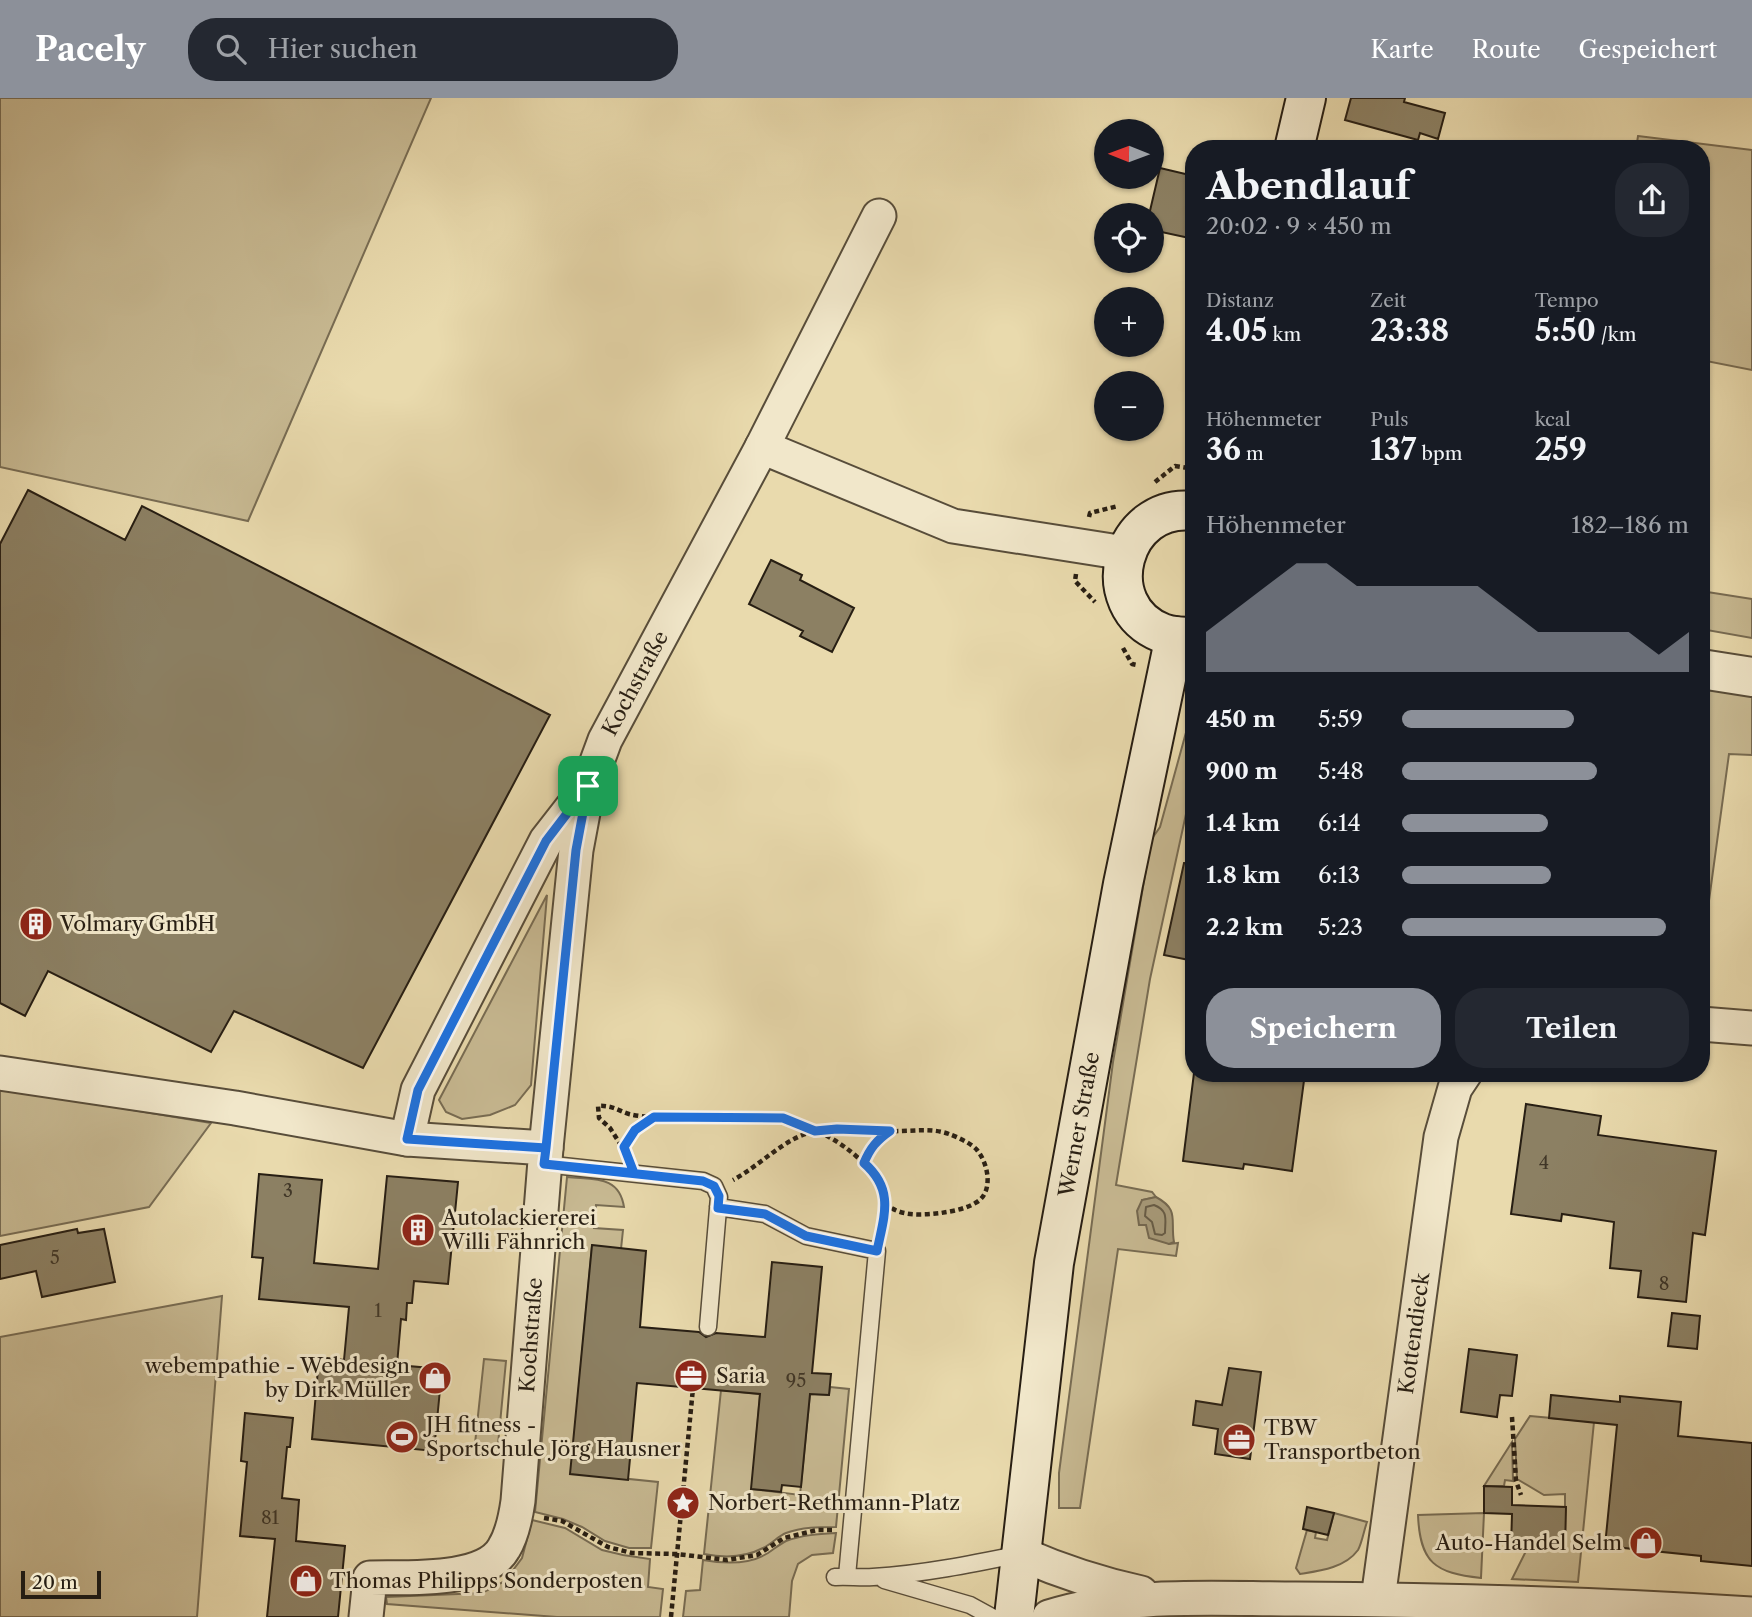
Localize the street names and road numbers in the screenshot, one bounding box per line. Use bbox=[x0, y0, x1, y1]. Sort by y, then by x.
street label: Kochstraße bbox=[597, 626, 673, 740]
street label: Werner Straße bbox=[1053, 1050, 1104, 1200]
street label: Kottendieck bbox=[1393, 1270, 1434, 1396]
street label: Kochstraße bbox=[514, 1277, 547, 1393]

